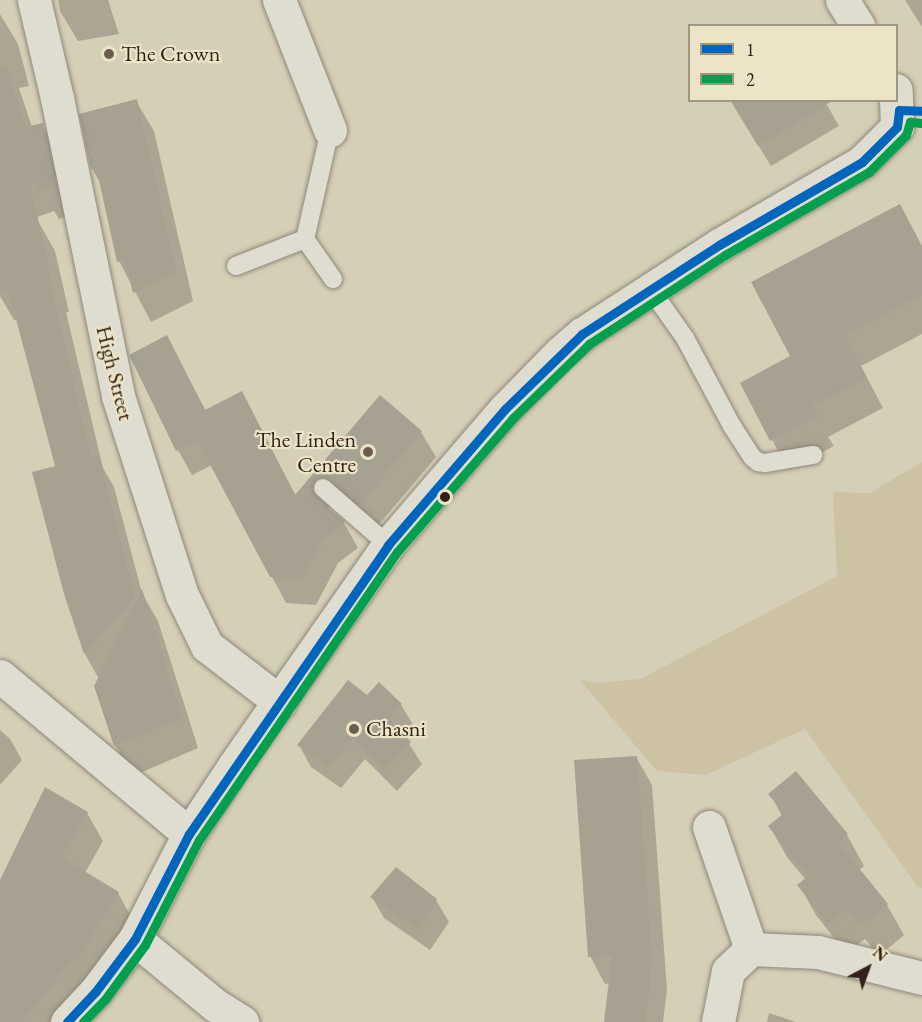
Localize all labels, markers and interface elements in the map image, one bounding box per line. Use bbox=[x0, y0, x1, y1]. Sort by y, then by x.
legend bbox=[688, 24, 898, 102]
text: 1 bbox=[746, 38, 755, 61]
place label: The Crown bbox=[121, 41, 220, 67]
marker: The Crown bbox=[102, 47, 116, 61]
text: 2 bbox=[746, 68, 755, 91]
street label: High Street bbox=[90, 323, 140, 423]
place label: The Linden Centre bbox=[256, 426, 356, 478]
marker: The Linden Centre bbox=[361, 445, 375, 459]
unlabelled marker bbox=[439, 491, 451, 503]
place label: Chasni bbox=[366, 716, 426, 742]
marker: Chasni bbox=[347, 722, 361, 736]
north arrow bbox=[838, 938, 898, 998]
text: N bbox=[868, 942, 892, 966]

